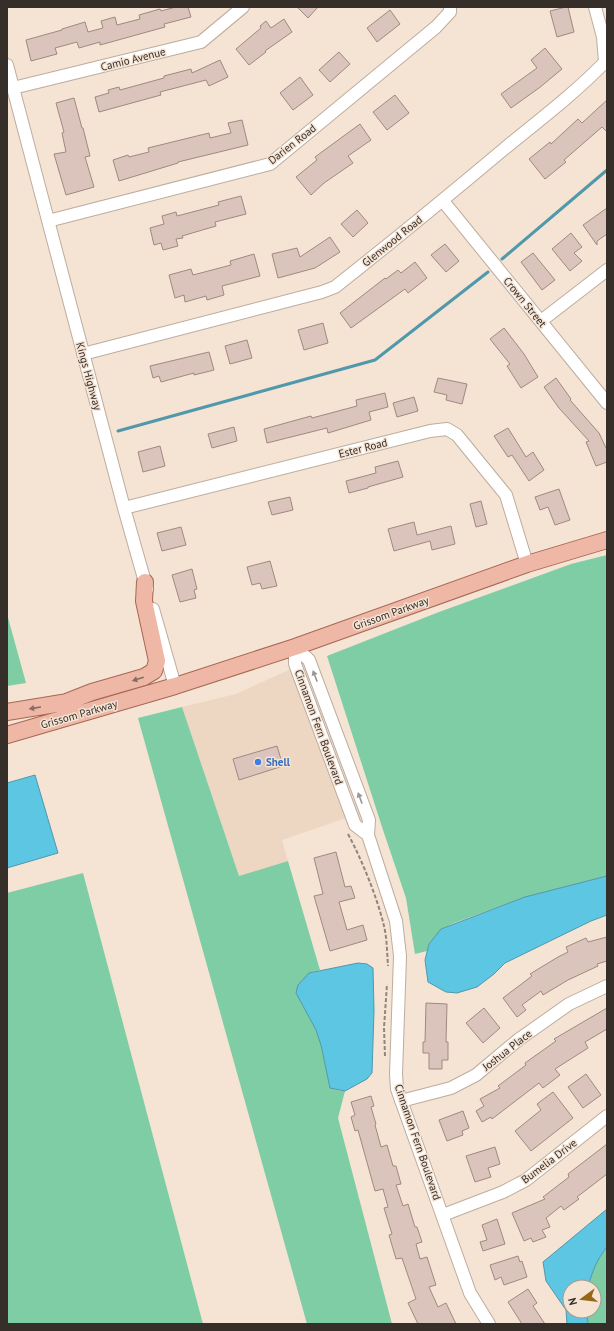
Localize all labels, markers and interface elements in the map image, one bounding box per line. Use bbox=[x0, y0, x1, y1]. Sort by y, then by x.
street label: Camio Avenue bbox=[99, 44, 167, 74]
street label: Darien Road bbox=[265, 121, 319, 167]
street label: Glenwood Road bbox=[359, 212, 425, 270]
street label: Crown Street bbox=[500, 274, 550, 330]
street label: Kings Highway bbox=[73, 340, 105, 412]
street label: Ester Road bbox=[337, 435, 389, 461]
street label: Grissom Parkway bbox=[351, 593, 431, 633]
street label: Cinnamon Fern Boulevard bbox=[292, 667, 346, 787]
one-way arrow bbox=[311, 670, 317, 682]
one-way arrow bbox=[132, 676, 144, 682]
street label: Grissom Parkway bbox=[39, 696, 120, 732]
one-way arrow bbox=[29, 705, 41, 711]
place label: Shell bbox=[266, 755, 291, 769]
marker: Shell bbox=[253, 757, 263, 767]
one-way arrow bbox=[357, 791, 363, 803]
street label: Joshua Place bbox=[479, 1026, 535, 1074]
street label: Cinnamon Fern Boulevard bbox=[392, 1082, 444, 1202]
street label: Bumelia Drive bbox=[518, 1135, 580, 1186]
north arrow bbox=[562, 1279, 602, 1319]
text: N bbox=[565, 1296, 580, 1307]

